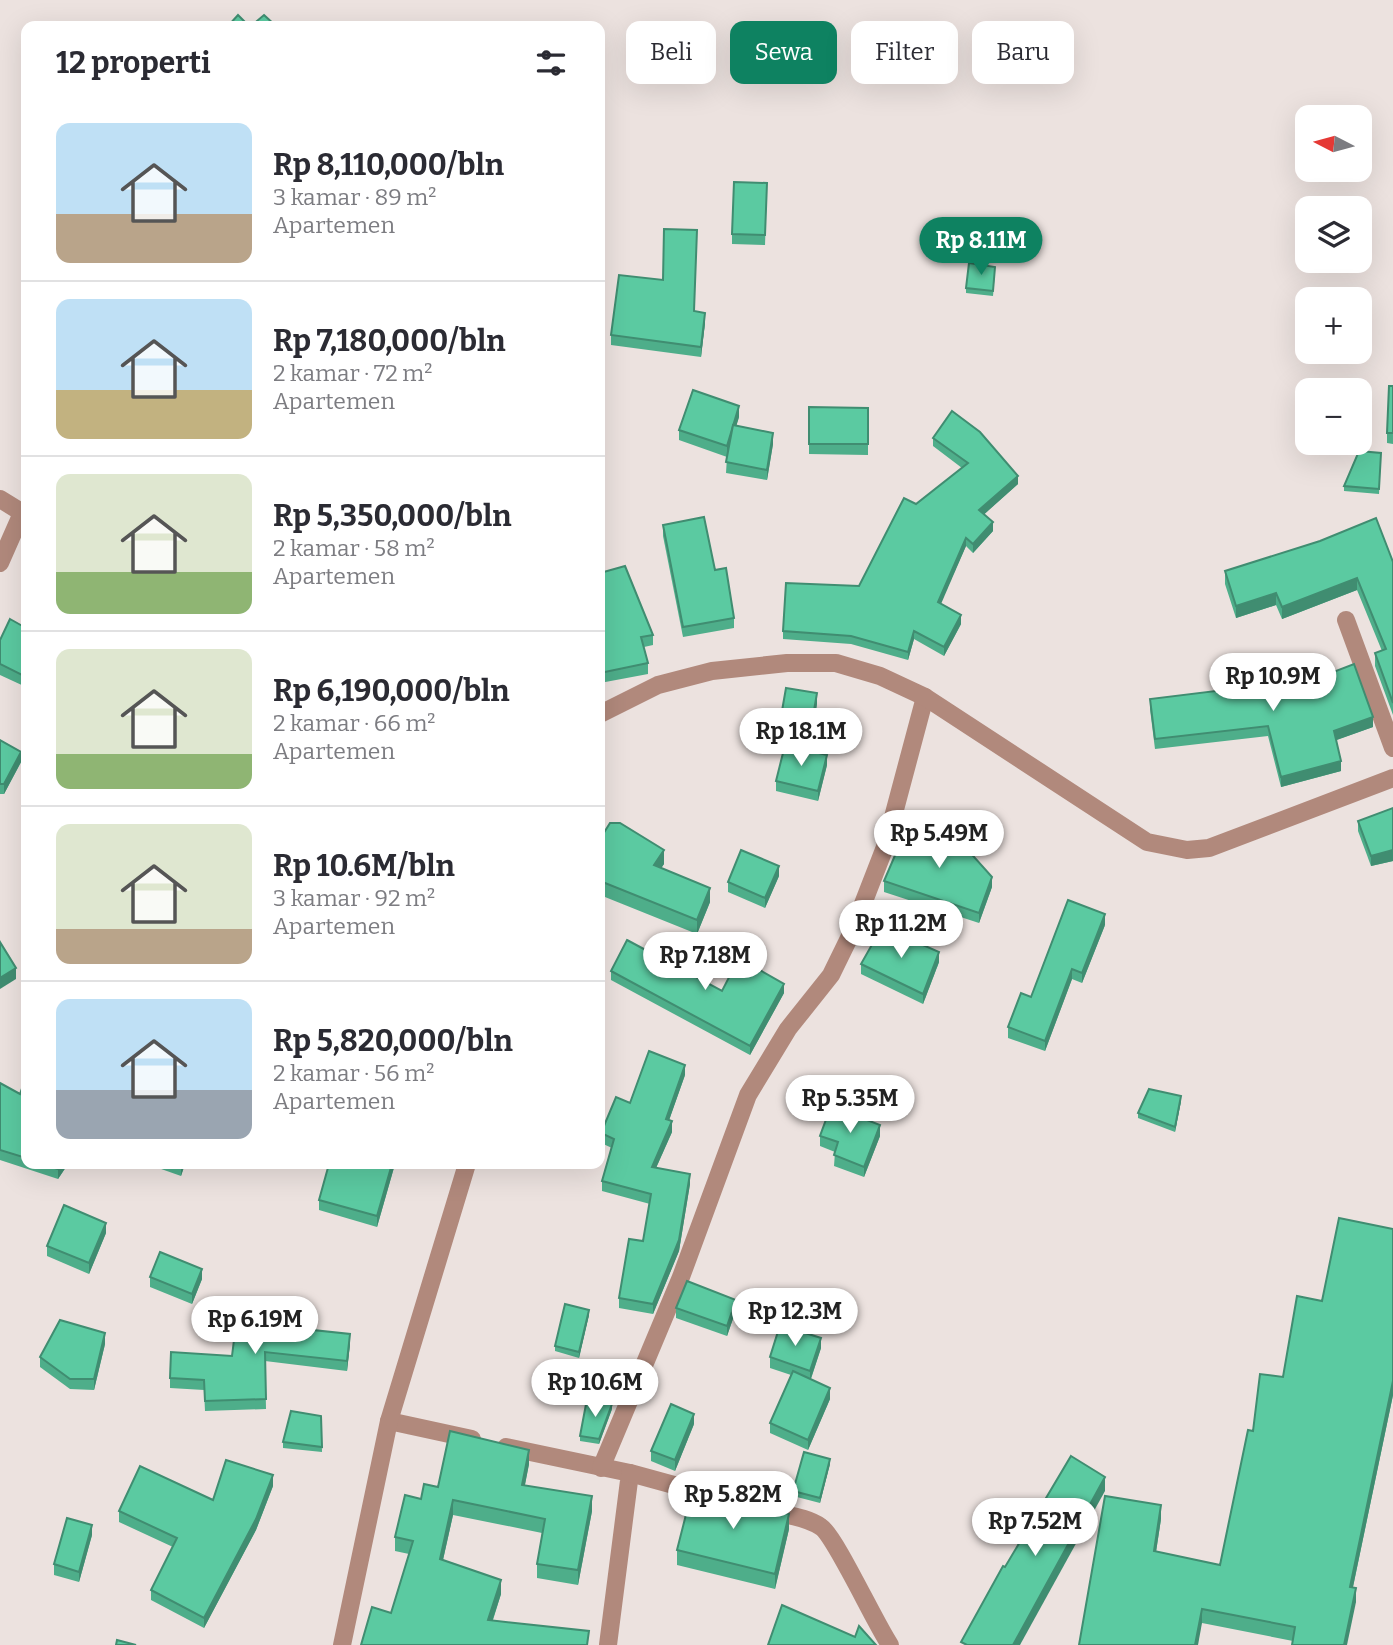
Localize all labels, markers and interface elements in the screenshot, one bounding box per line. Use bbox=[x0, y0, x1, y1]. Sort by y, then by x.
chip: Beli bbox=[626, 21, 716, 84]
chip: Sewa bbox=[730, 21, 837, 84]
chip: Filter bbox=[851, 21, 958, 84]
chip: Baru bbox=[972, 21, 1074, 84]
icon: filters bbox=[532, 44, 570, 82]
text: 12 properti bbox=[56, 45, 211, 81]
north arrow bbox=[1295, 105, 1372, 182]
map controls bbox=[1295, 105, 1372, 455]
text: Rp 8,110,000/bln bbox=[273, 147, 504, 183]
icon: home bbox=[112, 151, 196, 235]
text: 3 kamar · 89 m² bbox=[273, 183, 436, 211]
button: layers bbox=[1295, 196, 1372, 273]
text: Apartemen bbox=[273, 211, 395, 239]
pin: Rp 8.11M bbox=[909, 218, 1053, 277]
text: Rp 8.11M bbox=[935, 226, 1027, 254]
button: + bbox=[1295, 287, 1372, 364]
text: Rp 7,180,000/bln bbox=[273, 323, 506, 359]
icon: home bbox=[112, 327, 196, 411]
text: 2 kamar · 72 m² bbox=[273, 359, 432, 387]
button: − bbox=[1295, 378, 1372, 455]
text: Apartemen bbox=[273, 387, 395, 415]
text: Rp 5,350,000/bln bbox=[273, 498, 512, 534]
icon: home bbox=[112, 502, 196, 586]
text: 2 kamar · 58 m² bbox=[273, 534, 435, 562]
text: Apartemen bbox=[273, 562, 395, 590]
pin: Rp 10.9M bbox=[1201, 654, 1345, 713]
text: Rp 10.9M bbox=[1225, 662, 1321, 690]
text: Rp 6,190,000/bln bbox=[273, 673, 510, 709]
icon: home bbox=[112, 677, 196, 761]
pin: Rp 18.1M bbox=[729, 708, 873, 768]
text: 2 kamar · 66 m² bbox=[273, 709, 436, 737]
text: Rp 18.1M bbox=[755, 717, 847, 745]
text: Apartemen bbox=[273, 737, 395, 765]
pin: Rp 5.49M bbox=[867, 810, 1011, 870]
text: Rp 5.49M bbox=[890, 819, 988, 847]
text: Rp 10.6M/bln bbox=[273, 848, 455, 884]
icon: home bbox=[112, 852, 196, 936]
text: 3 kamar · 92 m² bbox=[273, 884, 435, 912]
pin: Rp 11.2M bbox=[829, 900, 973, 960]
text: Rp 11.2M bbox=[855, 909, 947, 937]
text: Apartemen bbox=[273, 912, 395, 940]
pin: Rp 7.18M bbox=[633, 932, 777, 992]
text: Rp 7.18M bbox=[659, 941, 751, 969]
text: Rp 5,820,000/bln bbox=[273, 1023, 513, 1059]
icon: home bbox=[112, 1027, 196, 1111]
text: 2 kamar · 56 m² bbox=[273, 1059, 434, 1087]
pin: Rp 5.35M bbox=[778, 1076, 922, 1135]
text: Rp 5.35M bbox=[802, 1084, 898, 1112]
text: Apartemen bbox=[273, 1087, 395, 1115]
pin: Rp 12.3M bbox=[723, 1288, 867, 1348]
pin: Rp 6.19M bbox=[183, 1296, 327, 1356]
text: Rp 12.3M bbox=[748, 1297, 842, 1325]
text: Rp 6.19M bbox=[207, 1305, 303, 1333]
pin: Rp 10.6M bbox=[523, 1360, 667, 1419]
text: Rp 10.6M bbox=[547, 1368, 643, 1396]
pin: Rp 5.82M bbox=[661, 1472, 805, 1531]
text: Rp 5.82M bbox=[684, 1480, 782, 1508]
pin: Rp 7.52M bbox=[963, 1498, 1107, 1558]
text: Rp 7.52M bbox=[988, 1507, 1082, 1535]

